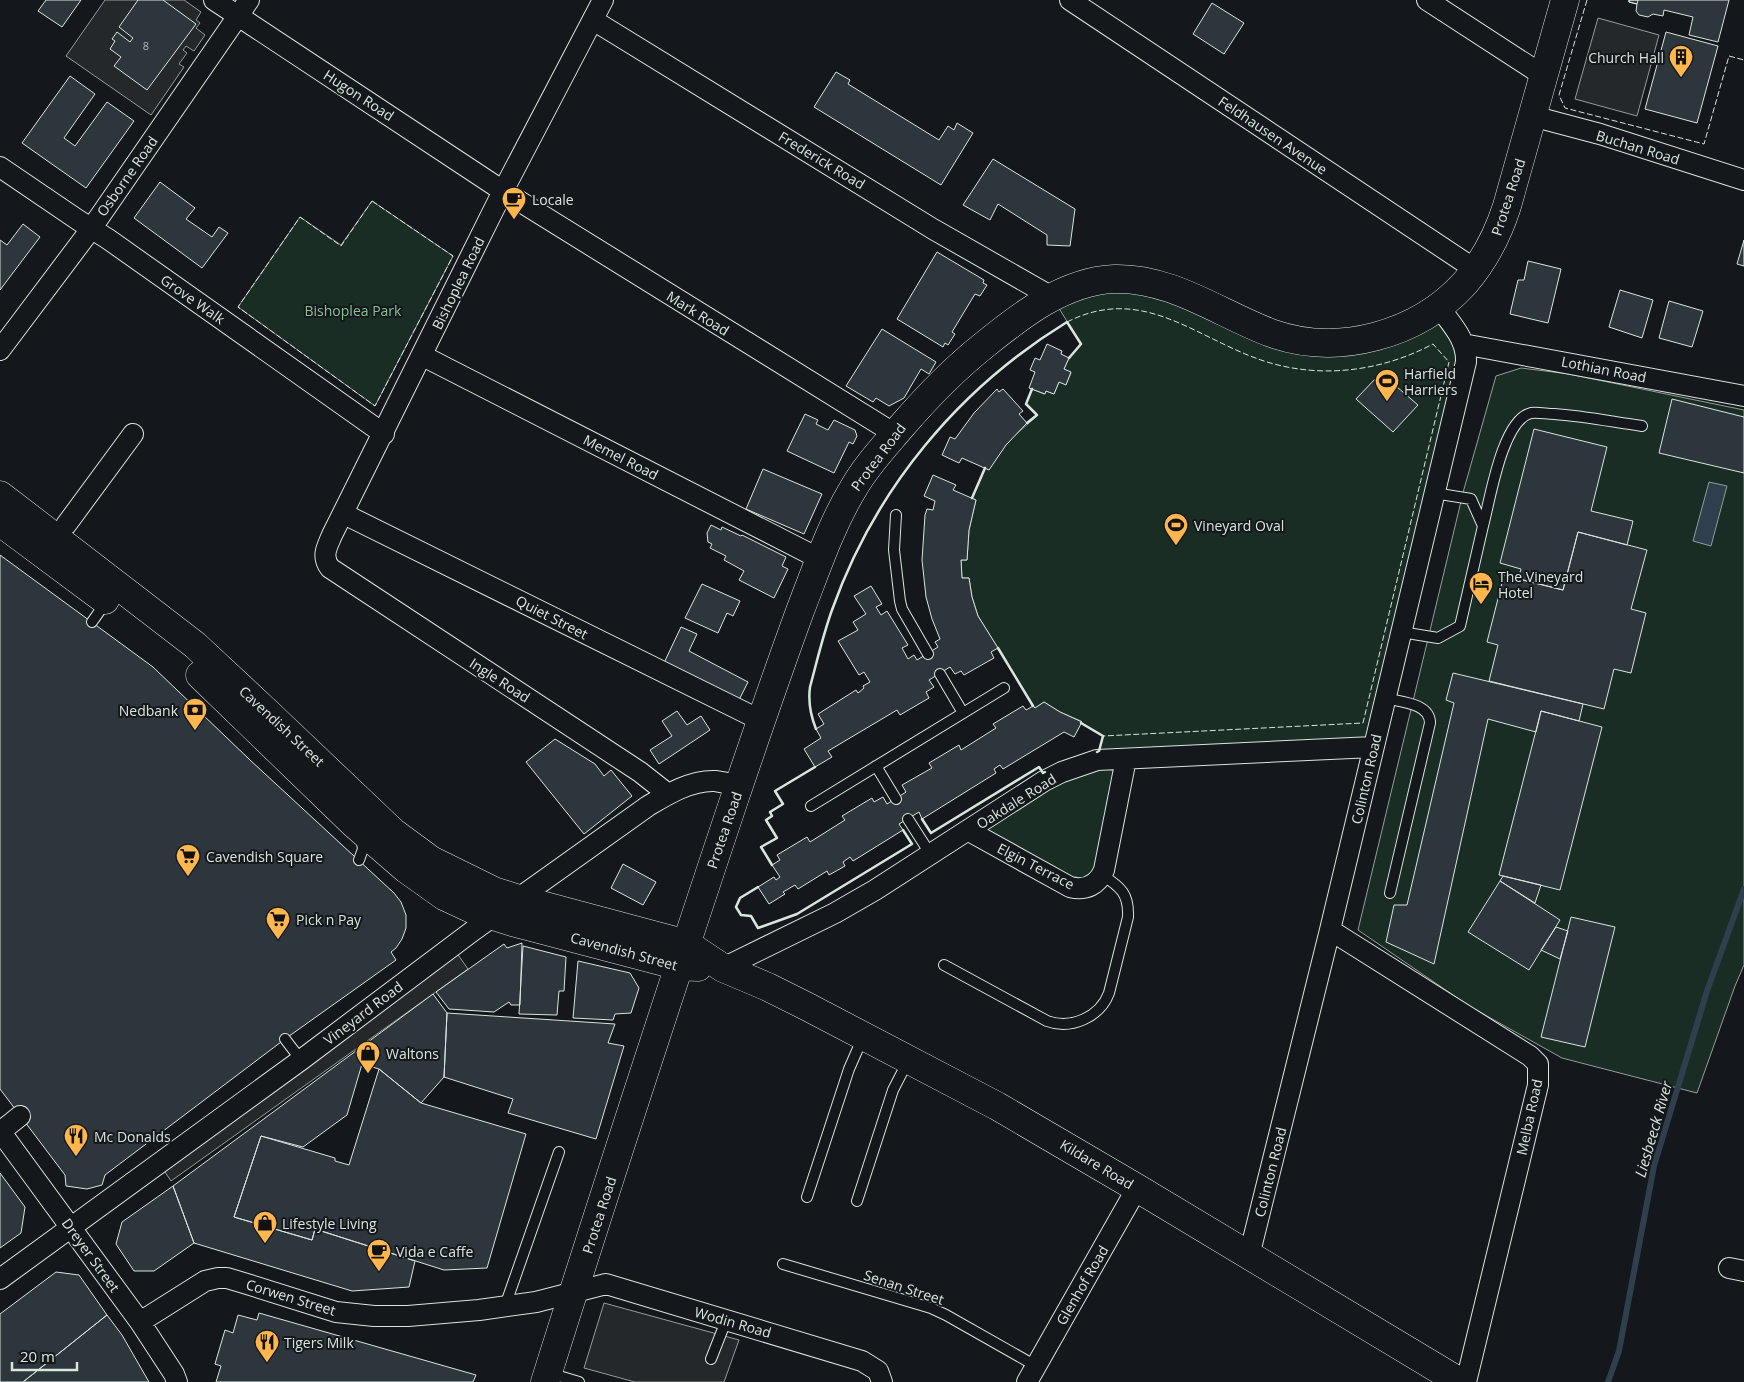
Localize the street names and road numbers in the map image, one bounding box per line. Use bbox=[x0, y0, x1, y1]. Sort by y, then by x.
street label: Hugon Road bbox=[320, 65, 398, 125]
street label: Feldhausen Avenue bbox=[1215, 91, 1331, 179]
street label: Buchan Road bbox=[1594, 125, 1682, 169]
street label: Frederick Road bbox=[775, 127, 869, 193]
street label: Osborne Road bbox=[92, 132, 162, 220]
street label: Protea Road bbox=[1487, 156, 1529, 238]
street label: Bishoplea Road bbox=[427, 233, 489, 333]
street label: Grove Walk bbox=[157, 270, 229, 328]
street label: Mark Road bbox=[663, 286, 733, 340]
street label: Lothian Road bbox=[1560, 351, 1648, 387]
street label: Protea Road bbox=[846, 419, 910, 495]
street label: Memel Road bbox=[580, 430, 662, 484]
street label: Quiet Street bbox=[513, 591, 591, 643]
street label: Ingle Road bbox=[466, 653, 534, 707]
street label: Cavendish Street bbox=[235, 681, 329, 771]
street label: Colinton Road bbox=[1346, 732, 1386, 826]
street label: Oakdale Road bbox=[972, 769, 1060, 833]
street label: Protea Road bbox=[702, 789, 746, 871]
street label: Elgin Terrace bbox=[994, 838, 1078, 894]
street label: Cavendish Street bbox=[568, 928, 680, 974]
street label: Vineyard Road bbox=[320, 977, 406, 1049]
street label: Melba Road bbox=[1512, 1077, 1546, 1157]
street label: Colinton Road bbox=[1250, 1125, 1290, 1219]
street label: Kildare Road bbox=[1057, 1135, 1137, 1193]
street label: Protea Road bbox=[578, 1174, 620, 1256]
street label: Dreyer Street bbox=[58, 1214, 124, 1296]
street label: Glenhof Road bbox=[1052, 1242, 1112, 1328]
street label: Senan Street bbox=[861, 1265, 947, 1309]
street label: Corwen Street bbox=[244, 1274, 338, 1320]
street label: Wodin Road bbox=[692, 1302, 774, 1342]

